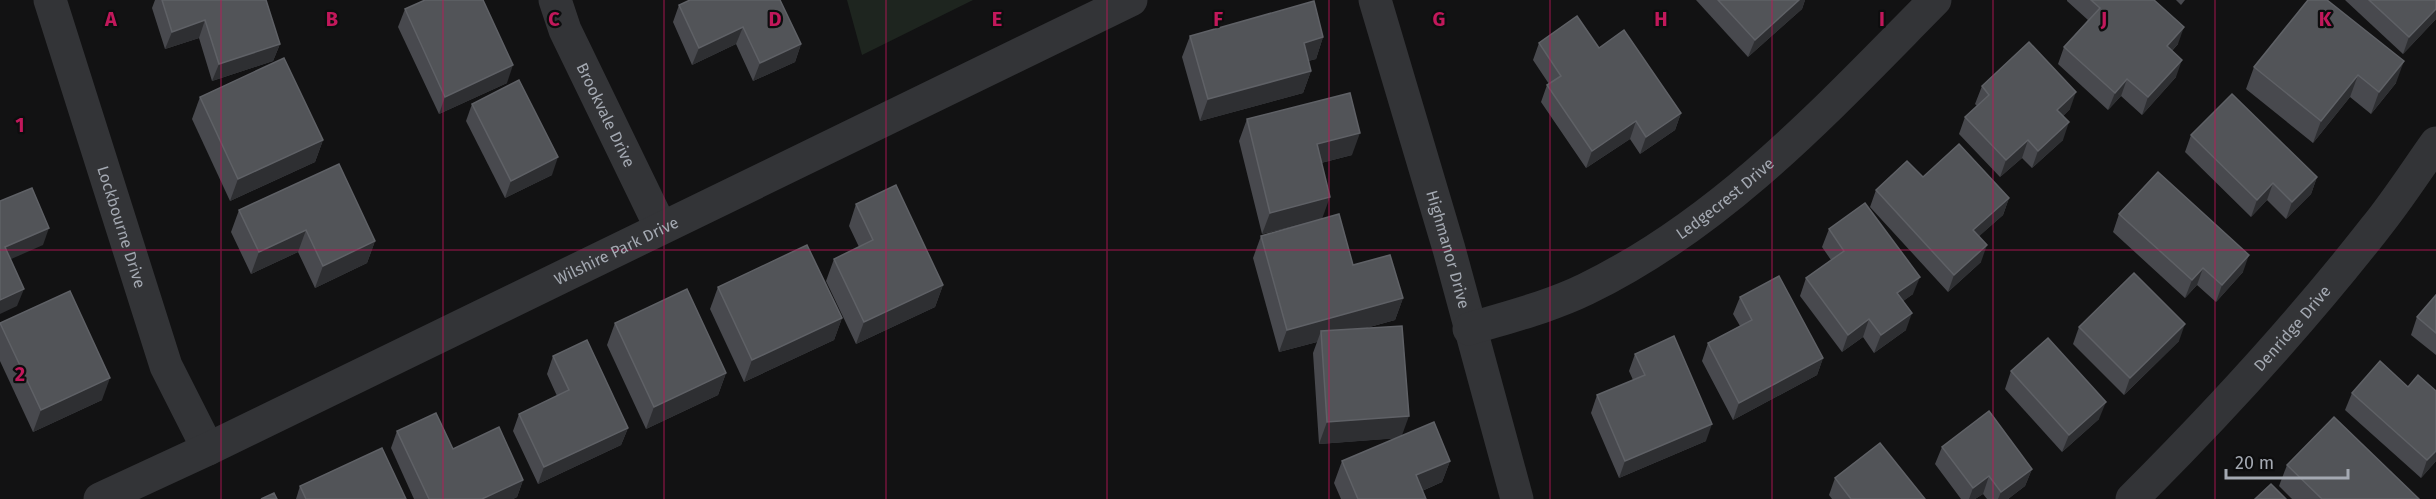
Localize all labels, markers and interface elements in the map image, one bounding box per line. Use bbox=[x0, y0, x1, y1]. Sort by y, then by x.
text: A bbox=[104, 7, 118, 31]
text: B bbox=[326, 7, 338, 31]
text: C bbox=[548, 7, 560, 31]
text: D bbox=[768, 7, 782, 31]
text: E bbox=[992, 7, 1002, 31]
text: F bbox=[1213, 7, 1223, 31]
text: G bbox=[1433, 7, 1445, 31]
text: H bbox=[1654, 7, 1668, 31]
text: I bbox=[1879, 7, 1885, 31]
text: J bbox=[2100, 7, 2107, 31]
text: K bbox=[2319, 7, 2332, 31]
street label: Brookvale Drive bbox=[572, 60, 639, 170]
text: 1 bbox=[15, 113, 25, 137]
street label: Ledgecrest Drive bbox=[1672, 154, 1778, 243]
street label: Lockbourne Drive bbox=[93, 164, 150, 290]
street label: Highmanor Drive bbox=[1422, 188, 1474, 311]
street label: Wilshire Park Drive bbox=[551, 213, 682, 289]
street label: Denridge Drive bbox=[2250, 282, 2335, 375]
text: 2 bbox=[15, 362, 25, 386]
scale bar bbox=[2226, 442, 2348, 480]
text: 20 m bbox=[2235, 452, 2274, 474]

